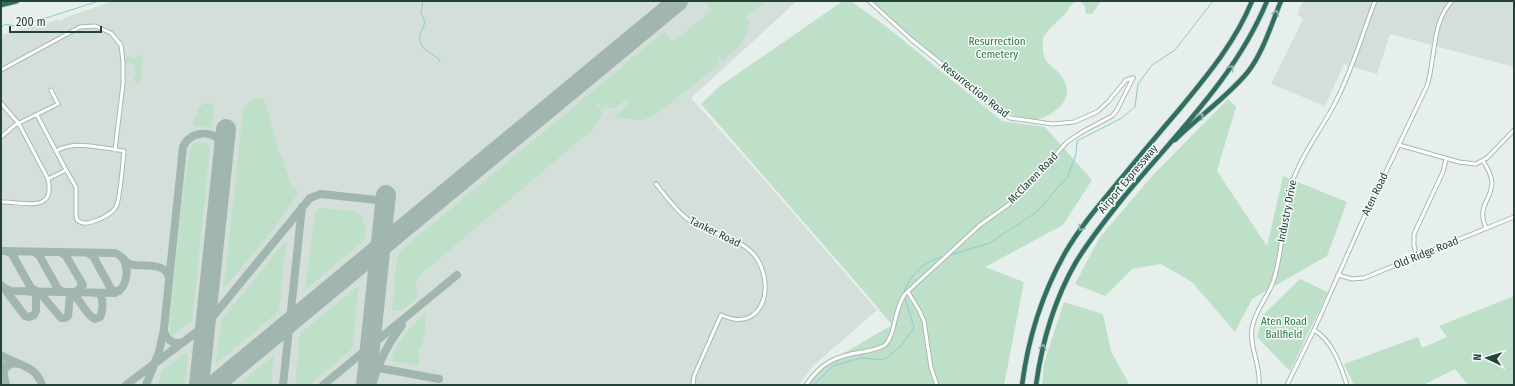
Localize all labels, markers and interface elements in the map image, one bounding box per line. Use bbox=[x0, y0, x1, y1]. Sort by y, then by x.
scale bar bbox=[10, 8, 101, 34]
one-way arrow bbox=[1271, 10, 1279, 18]
text: 200 m bbox=[16, 15, 46, 29]
park label: Resurrection Cemetery bbox=[968, 35, 1026, 61]
street label: Resurrection Road bbox=[938, 59, 1012, 121]
one-way arrow bbox=[1226, 65, 1233, 72]
one-way arrow bbox=[1196, 114, 1203, 121]
street label: Airport Expressway bbox=[1096, 142, 1160, 216]
street label: McClaren Road bbox=[1005, 150, 1061, 206]
street label: Aten Road bbox=[1359, 171, 1391, 217]
street label: Industry Drive bbox=[1275, 179, 1299, 243]
street label: Tanker Road bbox=[687, 214, 743, 250]
one-way arrow bbox=[1079, 223, 1086, 230]
street label: Old Ridge Road bbox=[1392, 234, 1460, 272]
park label: Aten Road Ballfield bbox=[1261, 315, 1307, 341]
north arrow bbox=[1467, 338, 1507, 378]
one-way arrow bbox=[1038, 343, 1047, 350]
text: N bbox=[1471, 354, 1484, 361]

